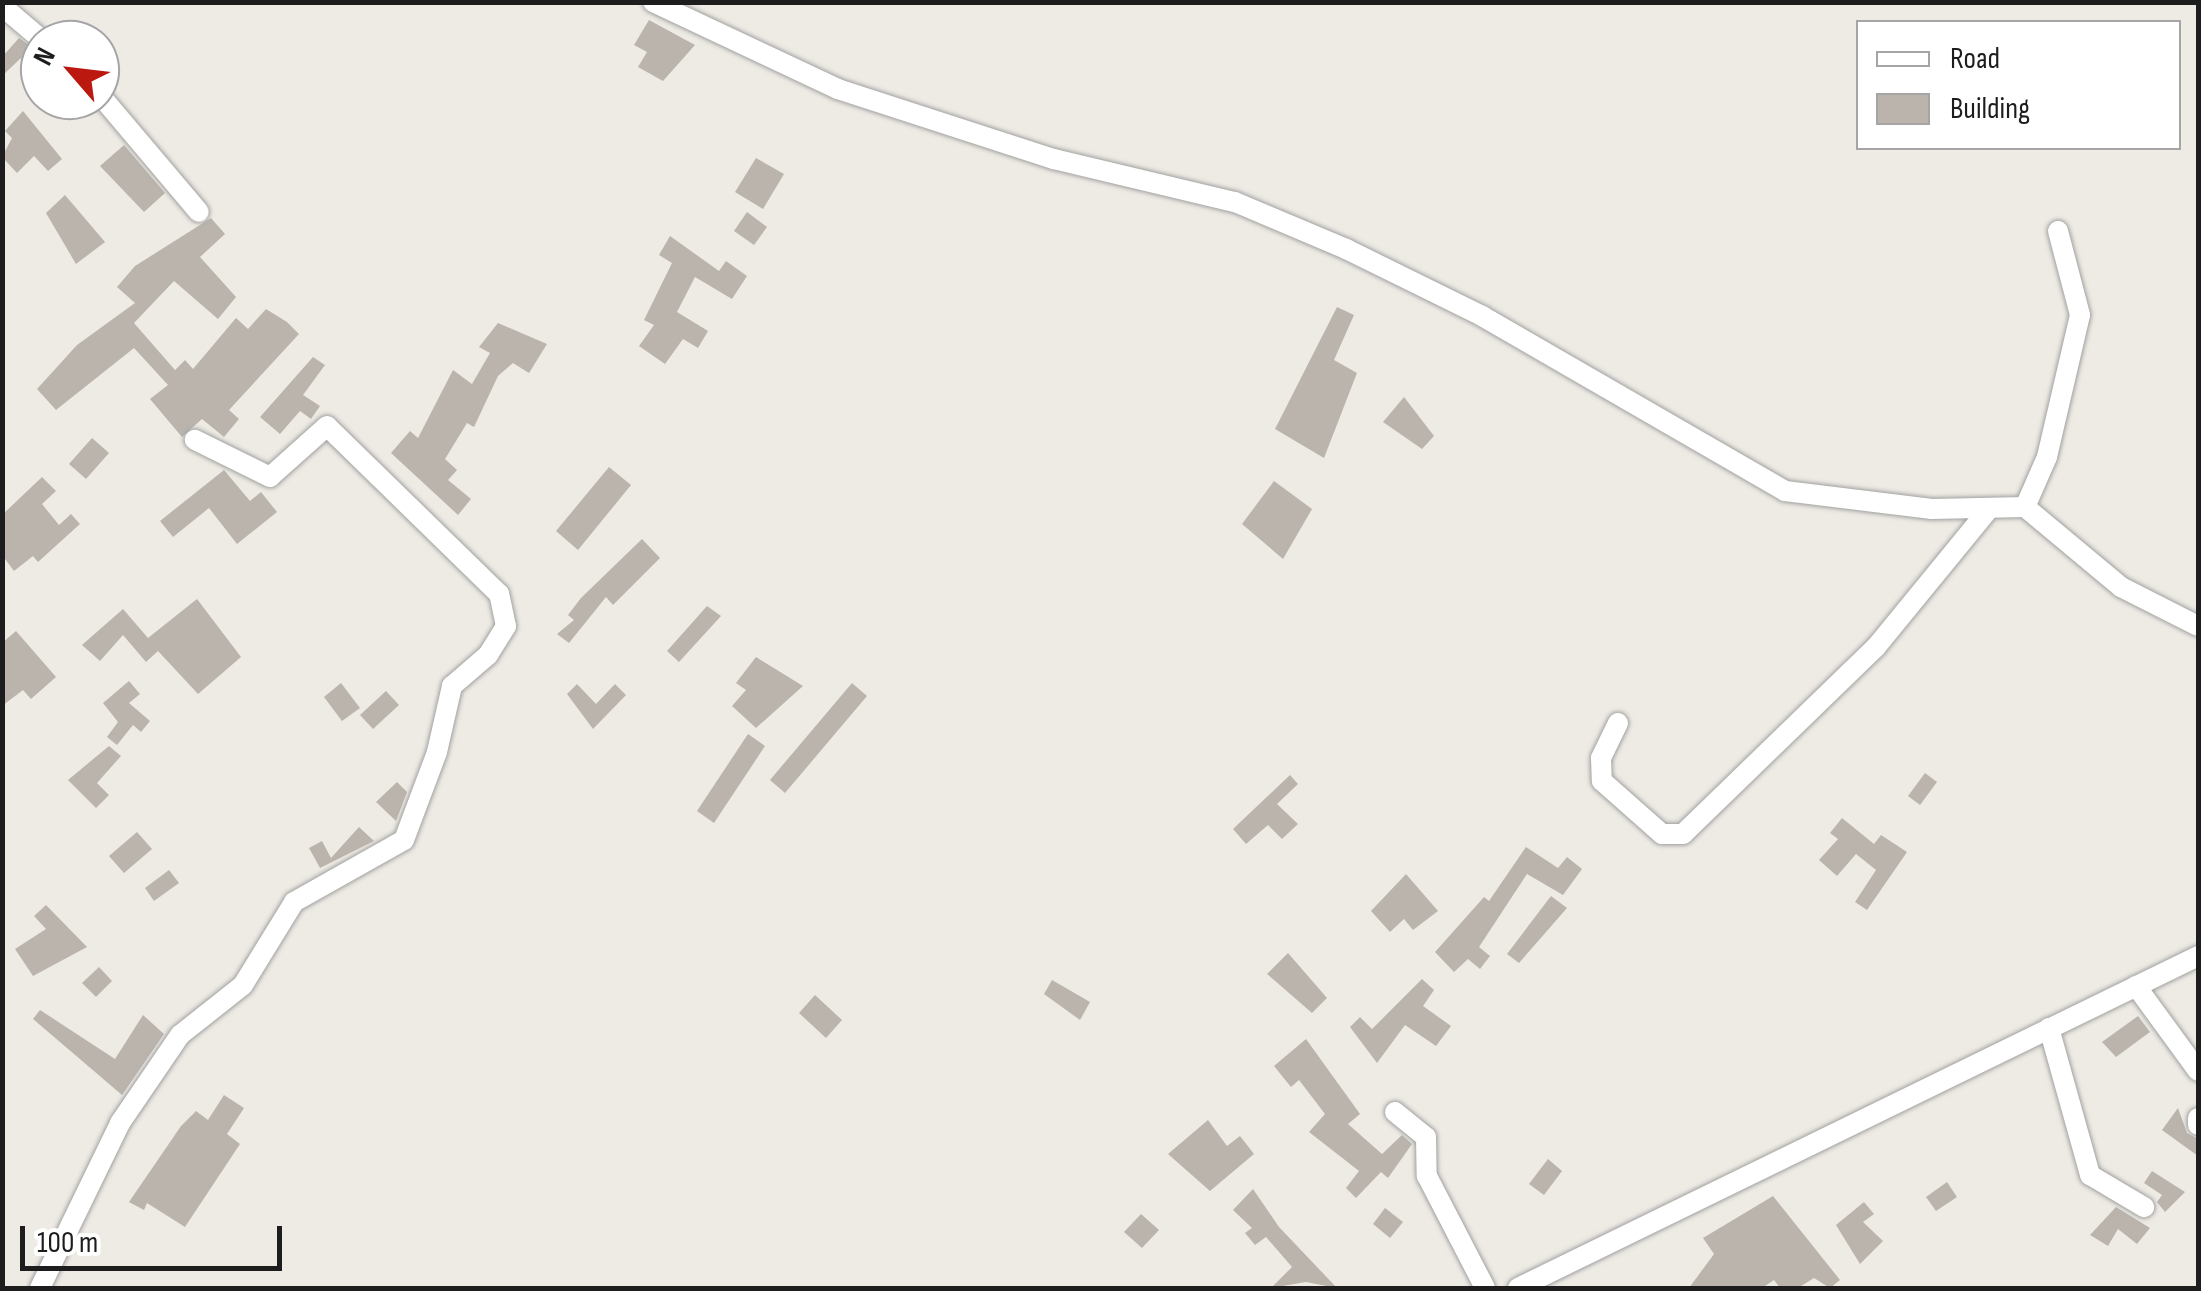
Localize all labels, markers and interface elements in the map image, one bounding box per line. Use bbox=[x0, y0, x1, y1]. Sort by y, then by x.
north arrow bbox=[20, 20, 120, 120]
legend bbox=[1856, 20, 2181, 150]
text: Road bbox=[1950, 41, 2000, 77]
text: N bbox=[27, 42, 63, 71]
text: Building bbox=[1950, 91, 2030, 127]
scale bar bbox=[25, 1206, 288, 1268]
text: 100 m bbox=[37, 1225, 98, 1261]

